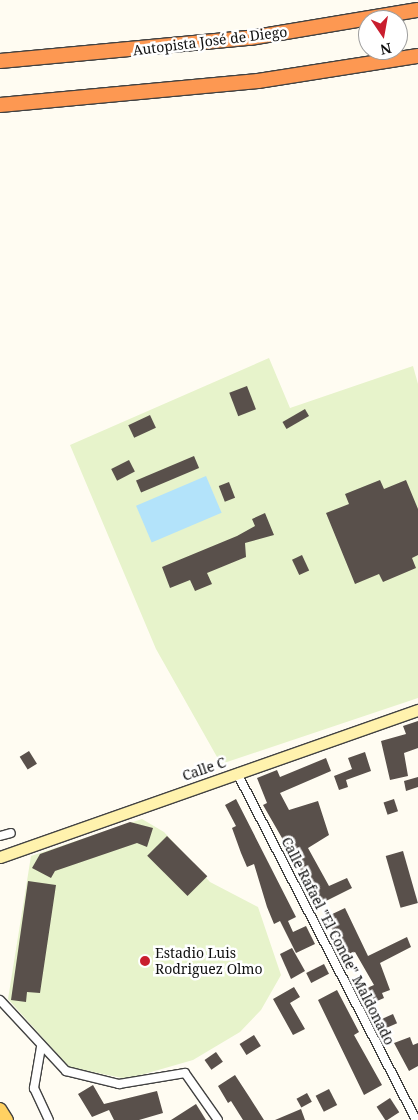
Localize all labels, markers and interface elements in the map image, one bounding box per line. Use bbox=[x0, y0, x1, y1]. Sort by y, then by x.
north arrow bbox=[358, 10, 408, 60]
street label: Autopista José de Diego bbox=[132, 23, 288, 59]
text: N bbox=[379, 39, 393, 60]
street label: Calle C bbox=[180, 754, 228, 784]
street label: Calle Rafael "El Conde" Maldonado bbox=[278, 834, 398, 1048]
place label: Estadio Luis Rodriguez Olmo bbox=[155, 945, 263, 978]
marker: Estadio Luis Rodriguez Olmo bbox=[139, 955, 151, 967]

